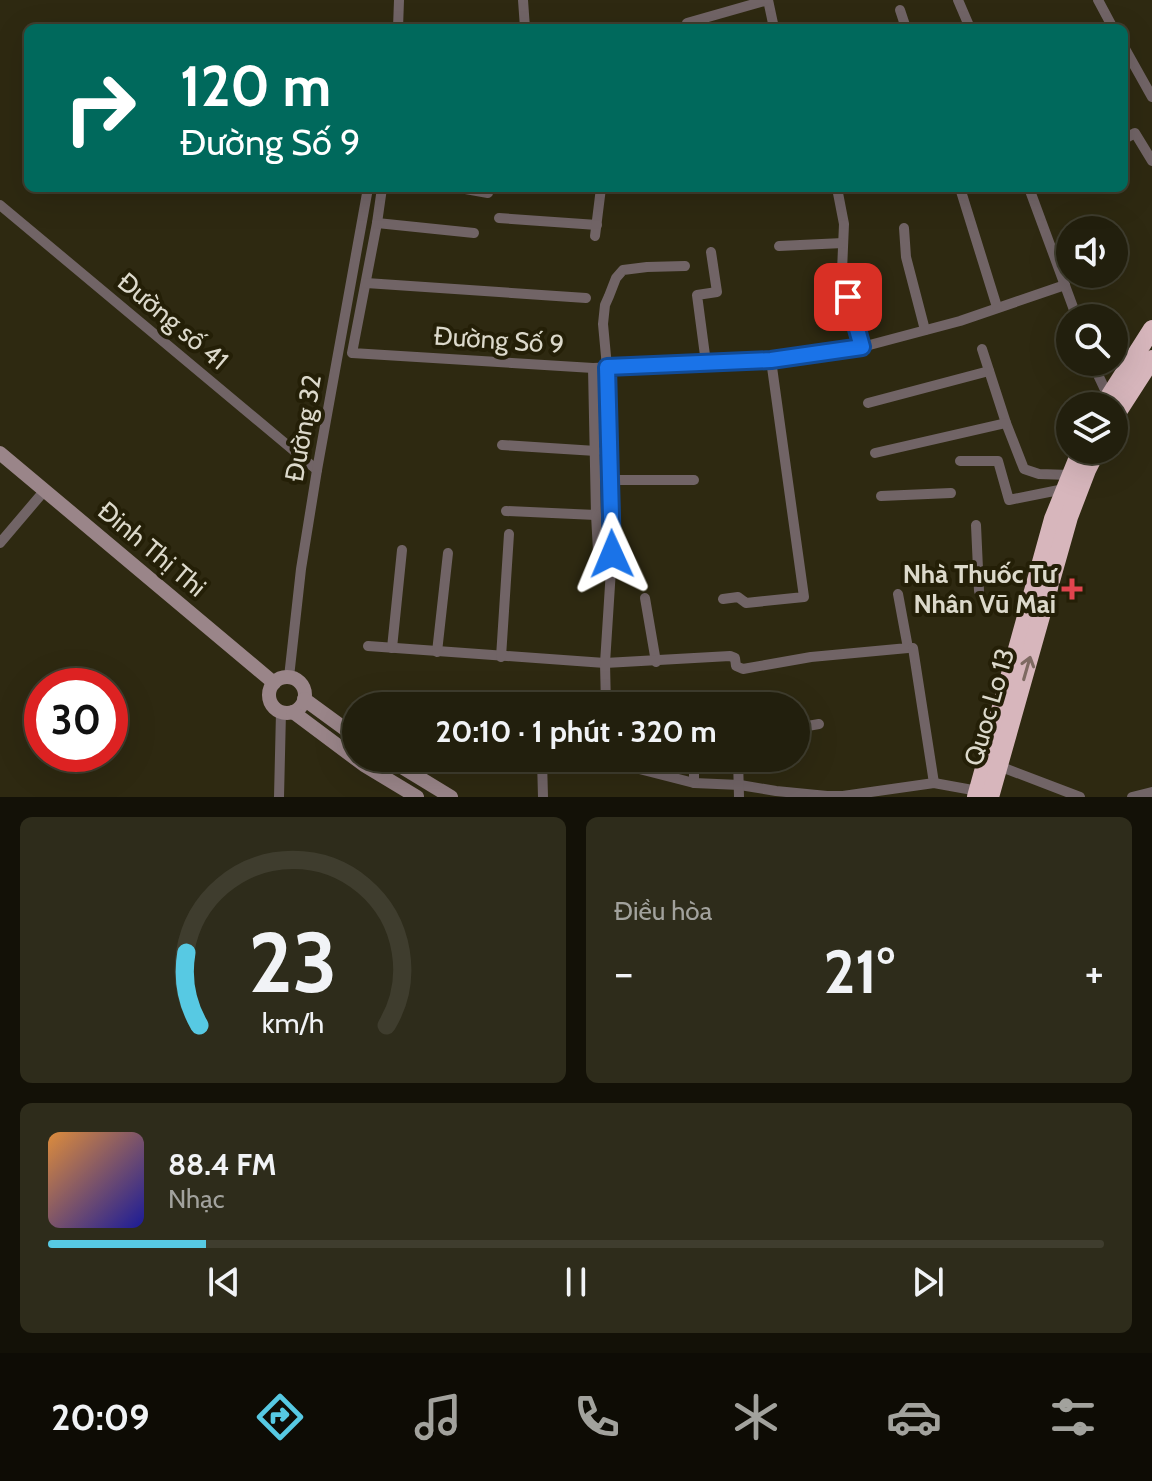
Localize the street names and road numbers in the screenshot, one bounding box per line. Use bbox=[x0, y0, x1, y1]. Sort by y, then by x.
street label: Đường số 41 bbox=[111, 265, 235, 377]
street label: Đường Số 9 bbox=[433, 319, 565, 361]
street label: Đường 32 bbox=[278, 372, 328, 484]
street label: Đinh Thị Thi bbox=[91, 495, 213, 603]
street label: Quoc Lo 13 bbox=[957, 644, 1021, 770]

